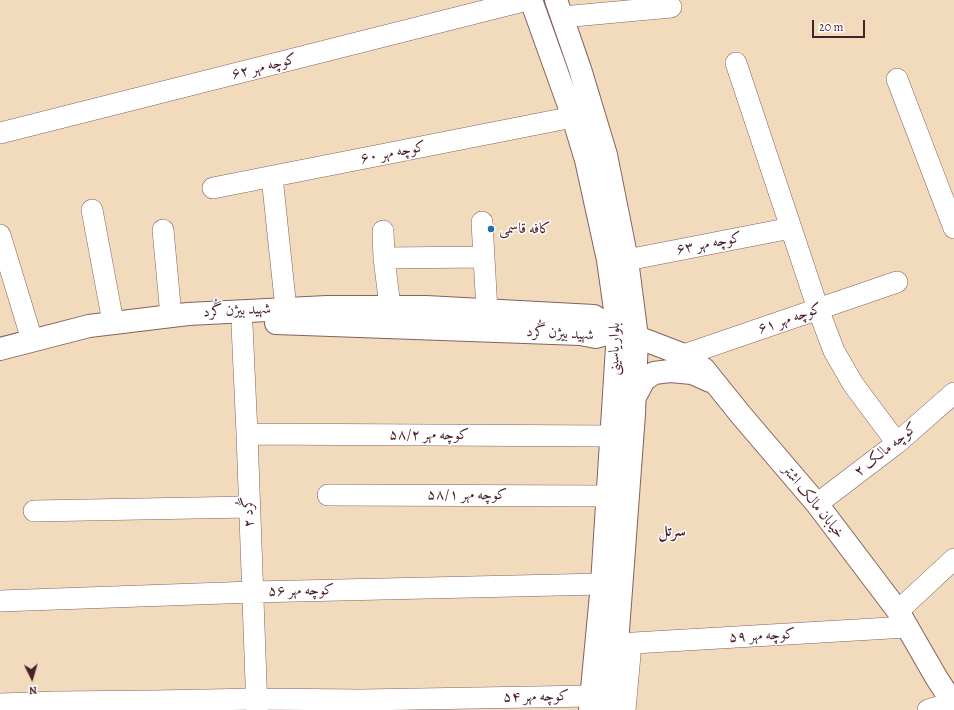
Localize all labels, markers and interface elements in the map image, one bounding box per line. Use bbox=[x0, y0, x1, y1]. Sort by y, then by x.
scale bar bbox=[814, 12, 867, 38]
text: 20 m bbox=[819, 19, 843, 35]
street label: کوچه مهر ۶۲ bbox=[230, 50, 298, 84]
street label: کوچه مهر ۶۰ bbox=[359, 138, 427, 168]
place label: کافه قاسمی bbox=[499, 220, 551, 238]
marker: کافه قاسمی bbox=[486, 224, 496, 234]
street label: کوچه مهر ۶۳ bbox=[675, 229, 743, 259]
street label: شهید بیژن گُرد bbox=[203, 300, 271, 322]
street label: کوچه مهر ۶۱ bbox=[756, 300, 824, 338]
street label: بلوار یاسینی bbox=[606, 322, 624, 376]
street label: شهید بیژن گُرد bbox=[526, 323, 594, 345]
street label: کوچه مالک ۲ bbox=[851, 419, 921, 481]
street label: کوچه مهر ۵۸/۲ bbox=[389, 426, 469, 444]
street label: خیابان مالک اشتر bbox=[778, 462, 848, 542]
street label: کوچه مهر ۵۸/۱ bbox=[427, 486, 507, 504]
street label: گُرد ۲ bbox=[239, 496, 259, 528]
district label: سرتل bbox=[658, 522, 686, 542]
street label: کوچه مهر ۵۶ bbox=[268, 581, 334, 601]
street label: کوچه مهر ۵۹ bbox=[728, 625, 796, 647]
north arrow bbox=[12, 658, 52, 698]
text: N bbox=[28, 683, 38, 698]
street label: کوچه مهر ۵۴ bbox=[503, 687, 569, 707]

